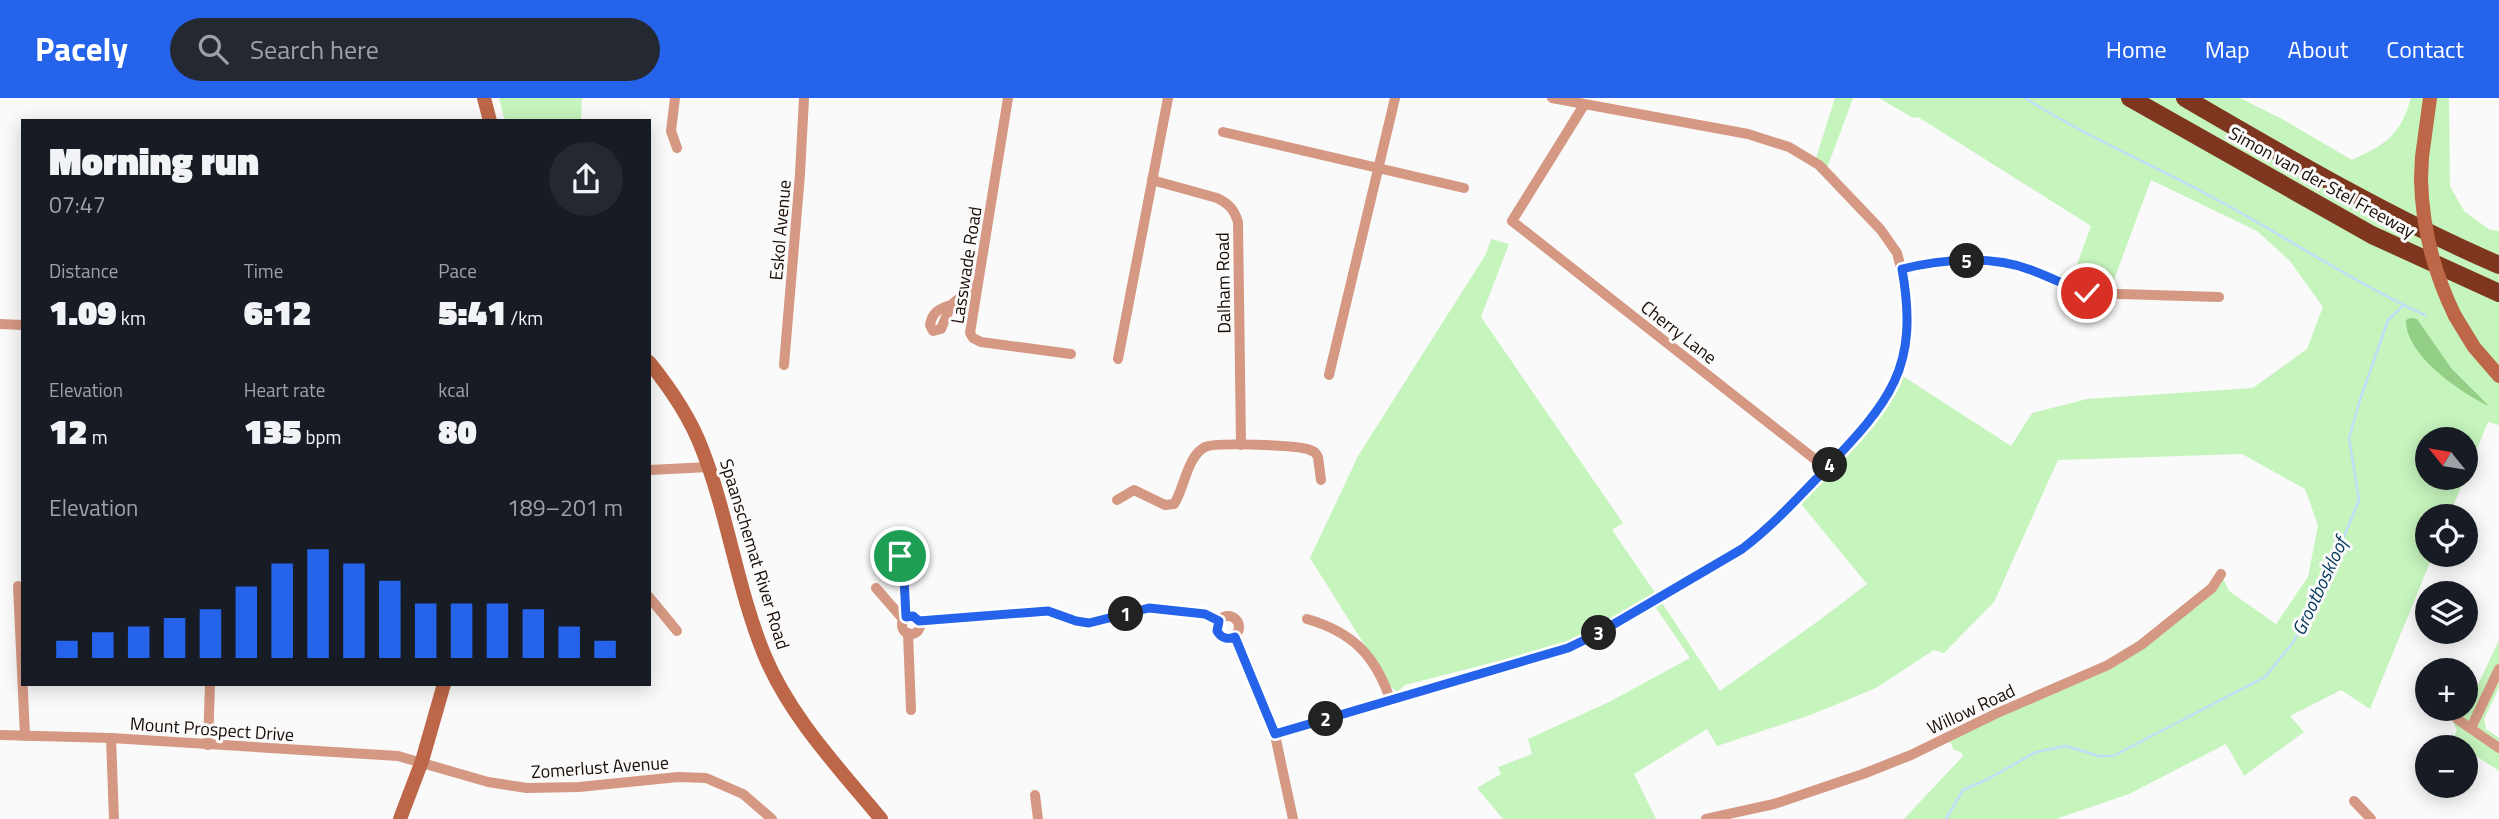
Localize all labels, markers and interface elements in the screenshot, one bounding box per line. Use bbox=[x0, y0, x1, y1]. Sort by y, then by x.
search box bbox=[170, 18, 660, 81]
text: Pacely bbox=[35, 24, 128, 74]
icon: search bbox=[194, 30, 232, 68]
text: Search here bbox=[250, 30, 379, 69]
text: Home bbox=[2106, 31, 2167, 67]
text: Map bbox=[2205, 31, 2250, 67]
text: About bbox=[2288, 31, 2348, 67]
text: Contact bbox=[2386, 31, 2464, 67]
street label: Simon van der Stel Freeway bbox=[2224, 119, 2420, 245]
text: Morning run bbox=[49, 132, 259, 190]
button: share bbox=[549, 142, 623, 216]
street label: Eskol Avenue bbox=[762, 179, 798, 281]
text: 07:47 bbox=[49, 187, 106, 222]
street label: Lasswade Road bbox=[943, 204, 989, 326]
street label: Dalham Road bbox=[1209, 232, 1237, 334]
pin: 5 bbox=[1950, 244, 1984, 278]
text: 5 bbox=[1961, 246, 1972, 275]
text: Distance bbox=[49, 256, 118, 285]
text: Time bbox=[244, 256, 283, 285]
text: Pace bbox=[438, 256, 477, 285]
pin bbox=[2057, 263, 2117, 323]
icon: check bbox=[2068, 274, 2106, 312]
text: 1.09 bbox=[49, 285, 117, 339]
text: 6:12 bbox=[244, 285, 312, 339]
text: 5:41 bbox=[438, 285, 506, 339]
street label: Cherry Lane bbox=[1635, 294, 1723, 370]
text: km bbox=[117, 303, 146, 332]
text: /km bbox=[506, 303, 543, 332]
text: Elevation bbox=[49, 375, 123, 404]
text: Heart rate bbox=[244, 375, 325, 404]
text: kcal bbox=[438, 375, 469, 404]
text: 12 bbox=[49, 404, 88, 458]
text: 135 bbox=[244, 404, 301, 458]
text: 80 bbox=[438, 404, 477, 458]
text: m bbox=[88, 422, 108, 451]
text: bpm bbox=[301, 422, 342, 451]
north arrow bbox=[2415, 427, 2478, 490]
map controls bbox=[2415, 427, 2478, 798]
pin: 4 bbox=[1812, 448, 1848, 482]
text: 4 bbox=[1824, 450, 1835, 479]
street label: Spaanschemat River Road bbox=[713, 455, 797, 653]
text: Elevation bbox=[49, 490, 138, 525]
text: 189–201 m bbox=[507, 490, 623, 525]
button: locate bbox=[2415, 504, 2478, 567]
pin bbox=[870, 526, 930, 586]
water label: Grootboskloof bbox=[2284, 529, 2356, 640]
icon: arrive bbox=[881, 537, 919, 575]
button: layers bbox=[2415, 581, 2478, 644]
pin: 1 bbox=[1108, 596, 1144, 632]
text: 1 bbox=[1120, 599, 1131, 628]
pin: 3 bbox=[1582, 616, 1616, 650]
text: 3 bbox=[1593, 618, 1604, 647]
button: + bbox=[2415, 658, 2478, 721]
street label: Willow Road bbox=[1923, 677, 2019, 741]
pin: 2 bbox=[1308, 702, 1344, 736]
text: 2 bbox=[1320, 704, 1331, 733]
street label: Mount Prospect Drive bbox=[129, 710, 295, 748]
button: − bbox=[2415, 735, 2478, 798]
street label: Zomerlust Avenue bbox=[530, 749, 670, 785]

